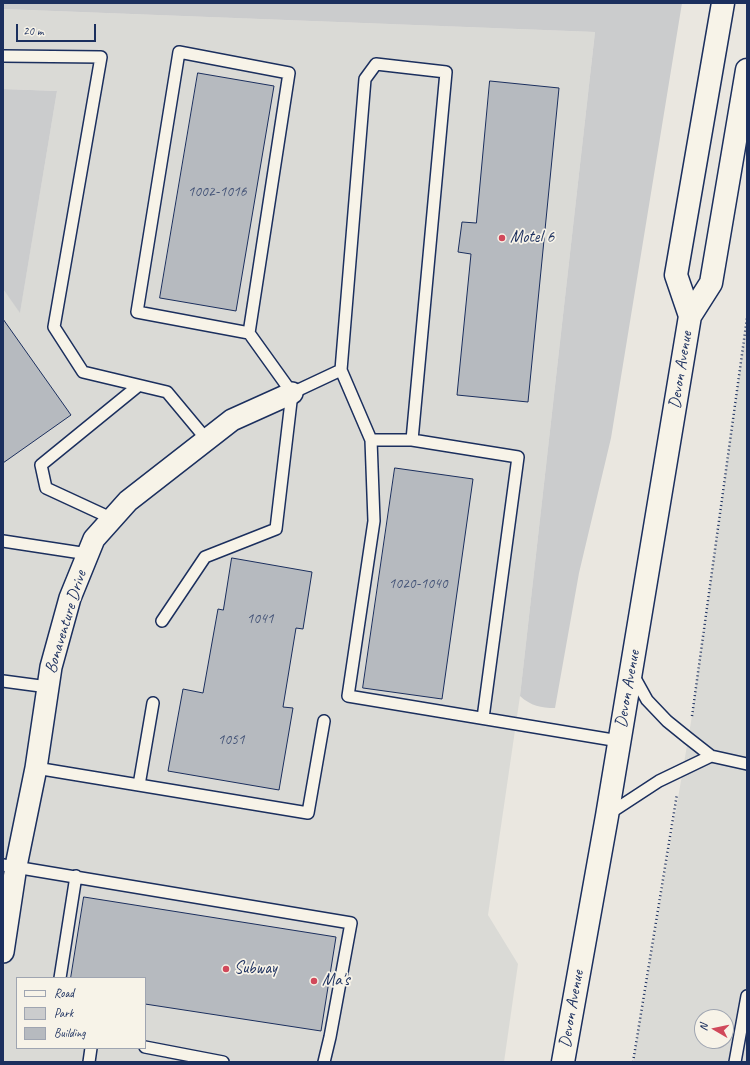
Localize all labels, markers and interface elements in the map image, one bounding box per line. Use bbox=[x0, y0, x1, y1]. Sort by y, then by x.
scale bar bbox=[18, 16, 98, 42]
text: 20 m bbox=[23, 23, 43, 39]
house number: 1002-1016 bbox=[188, 183, 246, 201]
place label: Motel 6 bbox=[510, 228, 554, 248]
marker: Motel 6 bbox=[497, 233, 507, 243]
street label: Devon Avenue bbox=[665, 330, 697, 410]
street label: Bonaventure Drive bbox=[41, 568, 91, 676]
house number: 1020-1040 bbox=[389, 575, 447, 593]
house number: 1041 bbox=[247, 610, 273, 628]
street label: Devon Avenue bbox=[611, 649, 645, 729]
house number: 1051 bbox=[218, 731, 244, 749]
place label: Subway bbox=[234, 959, 277, 979]
marker: Subway bbox=[221, 964, 231, 974]
street label: Devon Avenue bbox=[555, 969, 589, 1049]
place label: Ma's bbox=[322, 971, 349, 991]
marker: Ma's bbox=[309, 976, 319, 986]
legend bbox=[16, 977, 146, 1049]
text: Road bbox=[54, 985, 74, 1001]
text: Park bbox=[54, 1005, 73, 1021]
north arrow bbox=[694, 1009, 734, 1049]
text: N bbox=[696, 1023, 711, 1032]
text: Building bbox=[54, 1025, 86, 1041]

